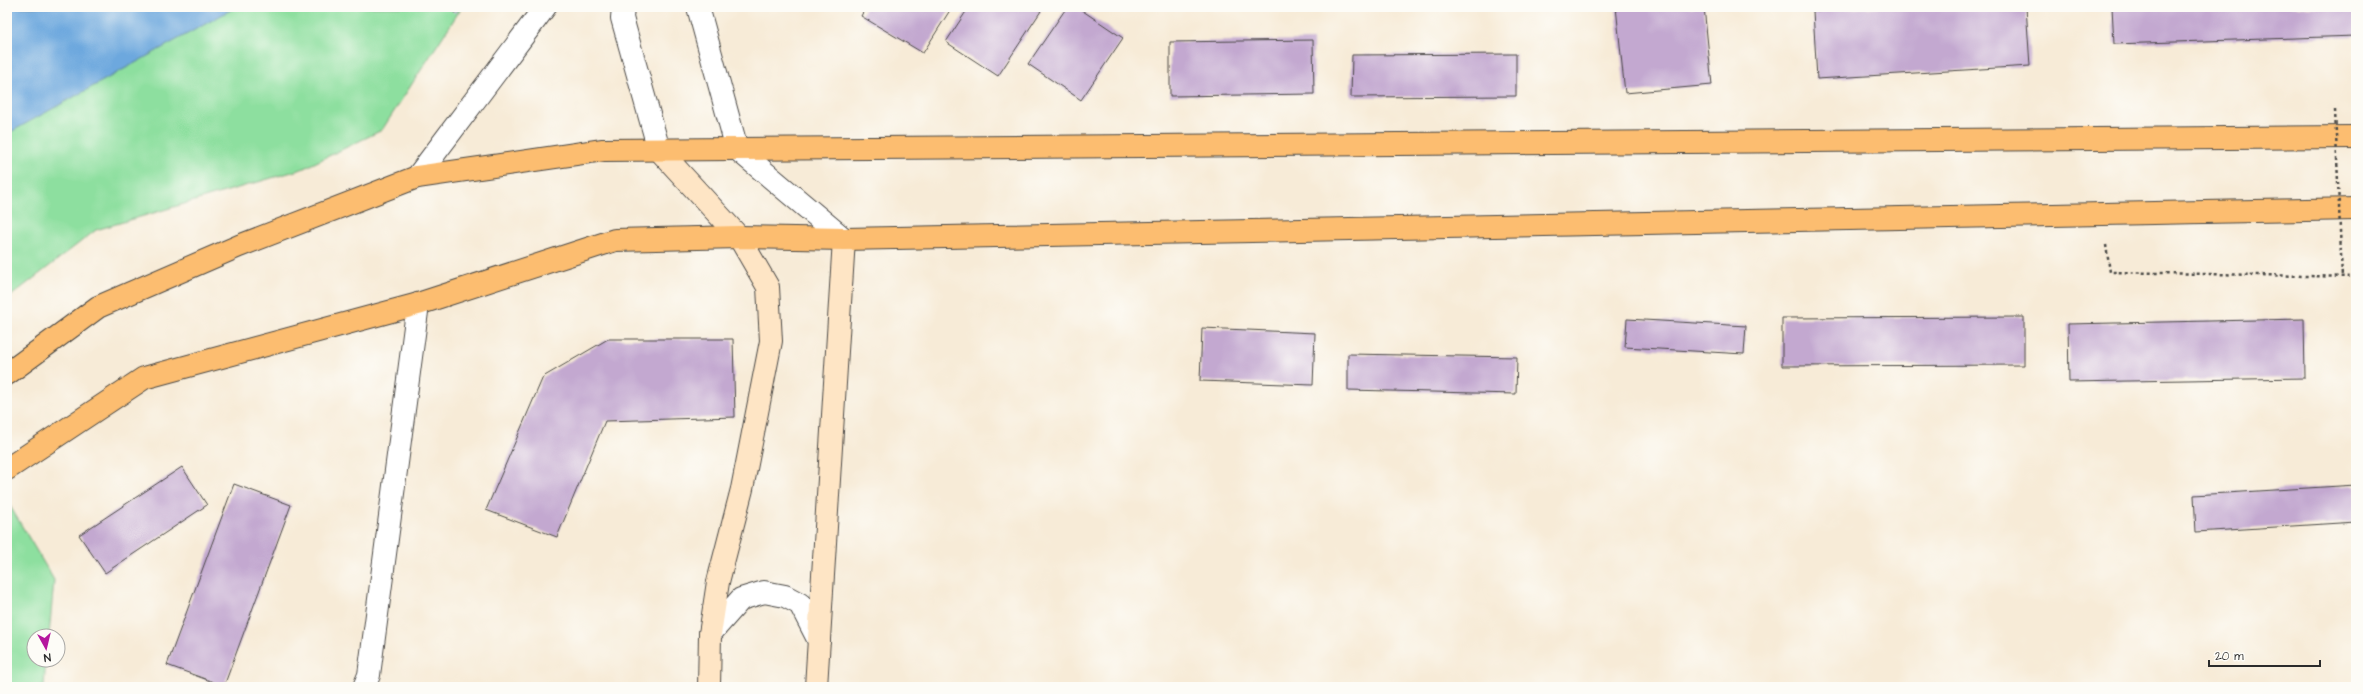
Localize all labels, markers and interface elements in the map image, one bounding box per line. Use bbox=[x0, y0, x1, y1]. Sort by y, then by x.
north arrow bbox=[26, 628, 66, 668]
scale bar bbox=[2209, 642, 2320, 668]
text: 20 m bbox=[2215, 648, 2244, 665]
text: N bbox=[43, 649, 52, 665]

